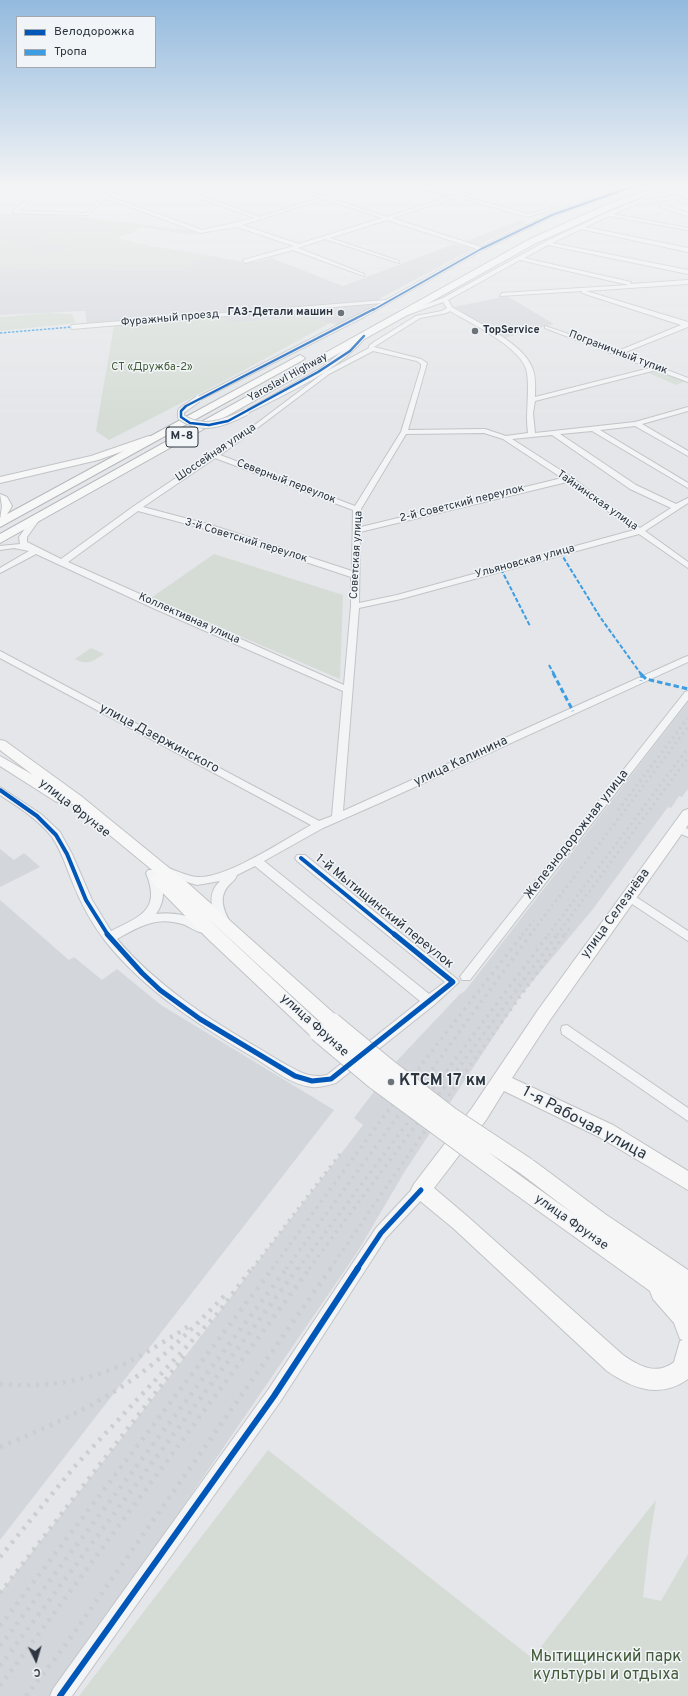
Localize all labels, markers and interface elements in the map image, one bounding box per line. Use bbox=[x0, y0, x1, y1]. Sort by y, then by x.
legend bbox=[16, 16, 156, 68]
text: Велодорожка bbox=[54, 24, 134, 40]
text: Тропа bbox=[54, 44, 87, 60]
place label: ГАЗ-Детали машин bbox=[227, 306, 333, 320]
street label: Фуражный проезд bbox=[120, 308, 220, 330]
marker: ГАЗ-Детали машин bbox=[336, 308, 346, 318]
place label: TopService bbox=[483, 324, 540, 338]
marker: TopService bbox=[470, 326, 480, 336]
street label: Пограничный тупик bbox=[567, 328, 669, 378]
street label: Yaroslavl Highway bbox=[246, 351, 330, 405]
park label: СТ «Дружба-2» bbox=[111, 361, 193, 375]
street label: Шоссейная улица bbox=[173, 421, 259, 485]
road number: М-8 bbox=[166, 427, 198, 447]
street label: Северный переулок bbox=[234, 457, 338, 507]
street label: Тайнинская улица bbox=[554, 468, 640, 534]
street label: 2-й Советский переулок bbox=[398, 482, 526, 526]
street label: Советская улица bbox=[348, 510, 366, 600]
street label: 3-й Советский переулок bbox=[183, 516, 309, 566]
street label: Ульяновская улица bbox=[474, 542, 576, 582]
street label: Коллективная улица bbox=[136, 591, 242, 647]
street label: улица Дзержинского bbox=[96, 701, 222, 777]
street label: улица Калинина bbox=[412, 733, 510, 791]
street label: Железнодорожная улица bbox=[522, 767, 632, 903]
street label: улица Фрунзе bbox=[35, 776, 113, 842]
street label: 1-й Мытищинский переулок bbox=[312, 851, 456, 973]
street label: улица Селезнёва bbox=[578, 866, 654, 962]
street label: улица Фрунзе bbox=[277, 991, 351, 1061]
place label: КТСМ 17 км bbox=[399, 1072, 486, 1092]
marker: КТСМ 17 км bbox=[386, 1077, 396, 1087]
street label: 1-я Рабочая улица bbox=[518, 1083, 650, 1165]
street label: улица Фрунзе bbox=[531, 1192, 611, 1254]
north arrow bbox=[16, 1640, 56, 1680]
park label: Мытищинский парк культуры и отдыха bbox=[531, 1648, 681, 1686]
text: С bbox=[33, 1665, 41, 1679]

